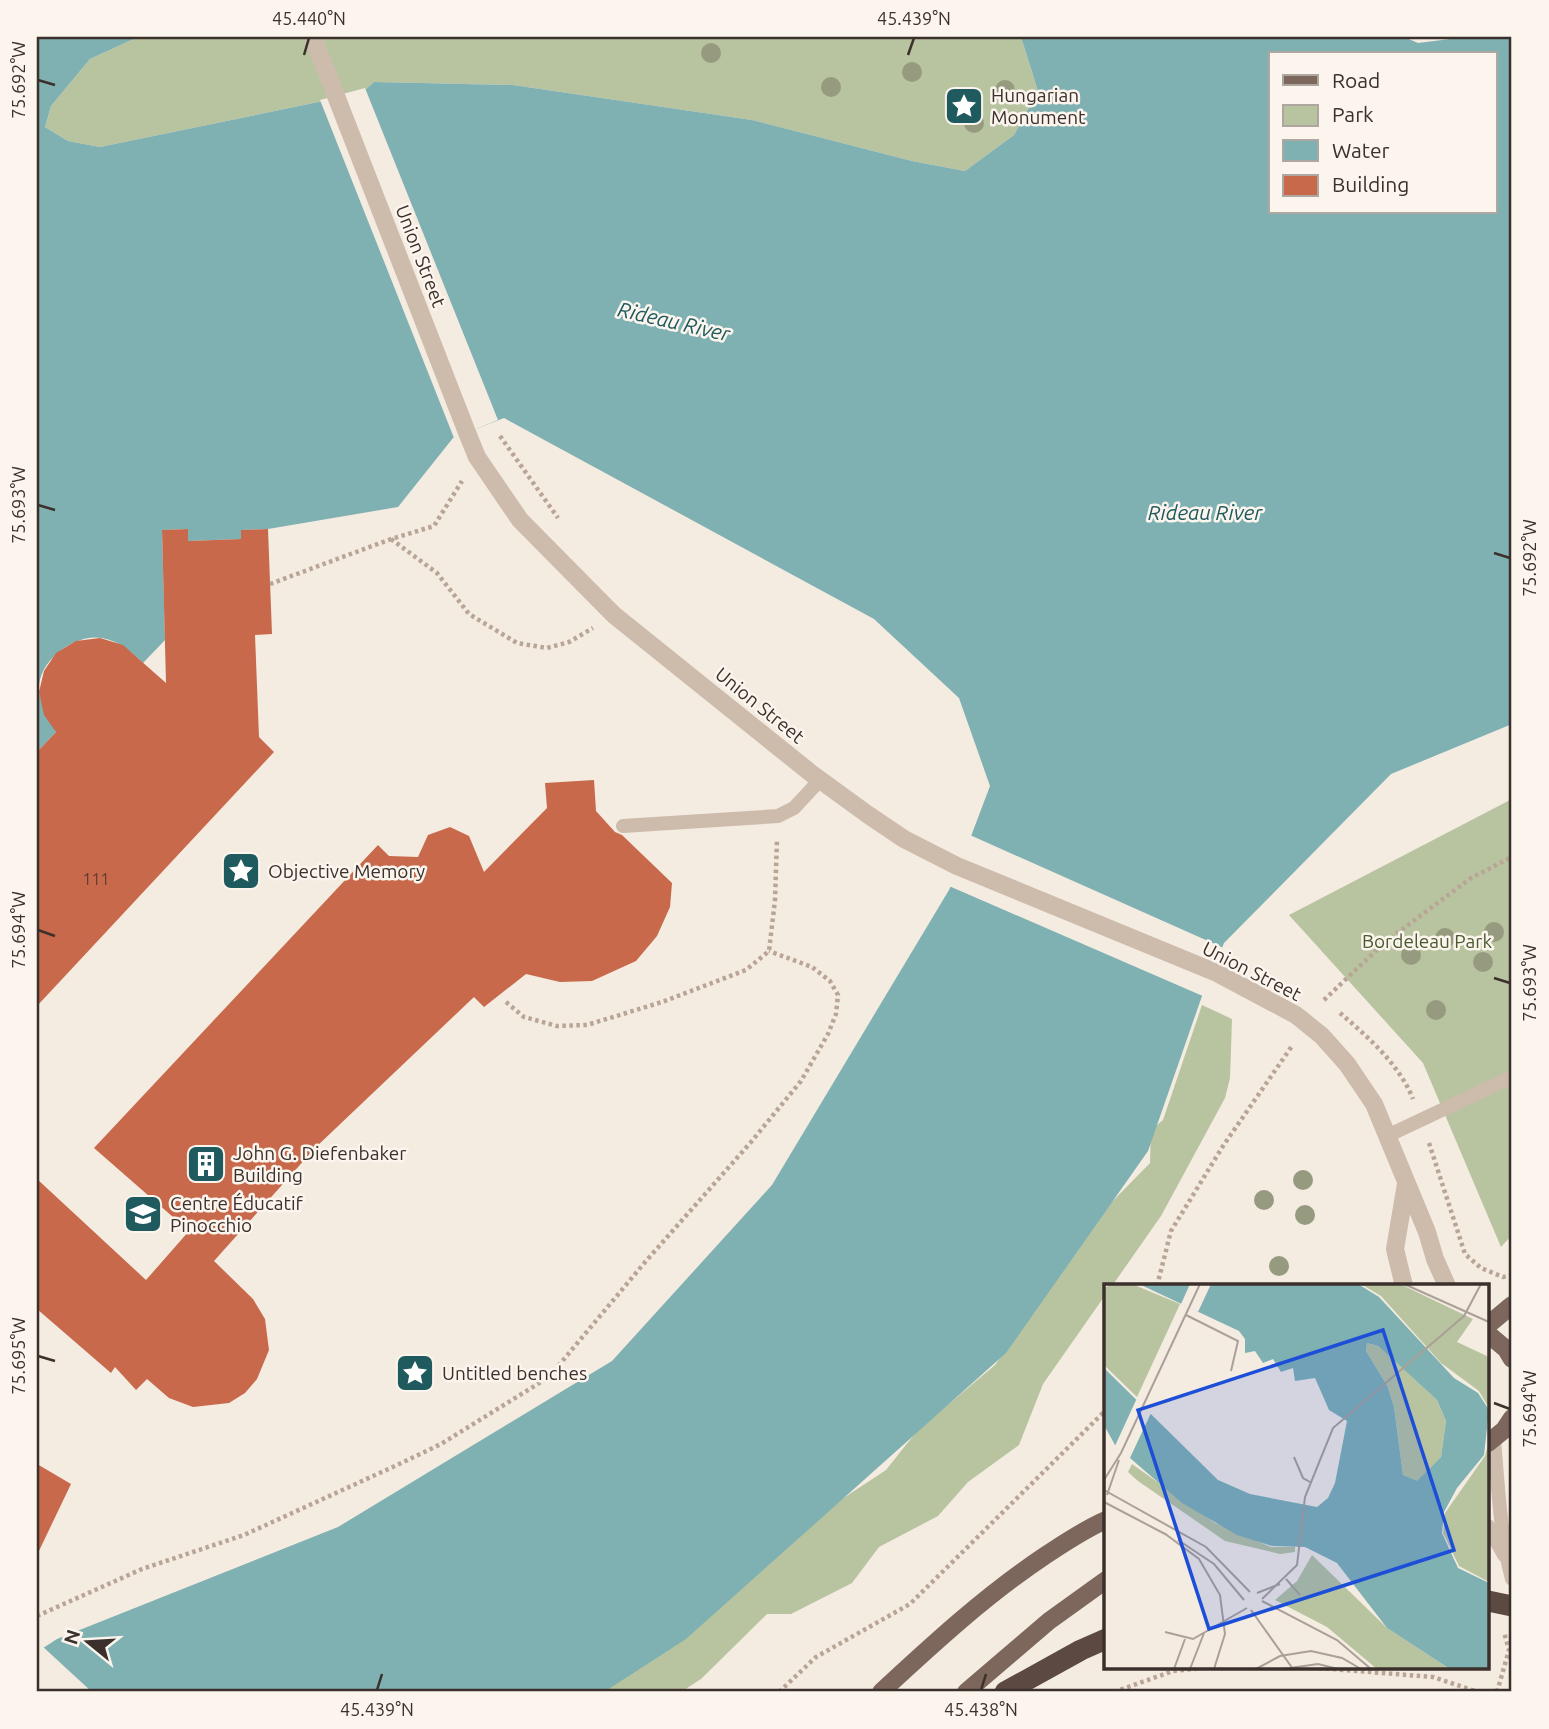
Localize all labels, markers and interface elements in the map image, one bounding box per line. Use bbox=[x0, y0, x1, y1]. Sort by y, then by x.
text: 45.440°N bbox=[272, 8, 346, 28]
text: 45.439°N bbox=[877, 8, 951, 28]
text: 75.692°W bbox=[8, 41, 28, 119]
legend bbox=[1269, 52, 1496, 214]
text: Road bbox=[1332, 68, 1380, 92]
place label: Hungarian Monument bbox=[991, 84, 1086, 128]
place icon: Hungarian Monument bbox=[943, 85, 985, 127]
text: Park bbox=[1332, 102, 1374, 126]
text: Water bbox=[1332, 138, 1390, 162]
text: Building bbox=[1332, 172, 1409, 196]
street label: Union Street bbox=[391, 202, 451, 311]
water label: Rideau River bbox=[616, 296, 733, 346]
text: 75.693°W bbox=[8, 466, 28, 544]
water label: Rideau River bbox=[1148, 500, 1263, 524]
text: 75.692°W bbox=[1519, 519, 1539, 597]
street label: Union Street bbox=[711, 663, 809, 748]
place icon: Objective Memory bbox=[220, 850, 262, 892]
place label: Objective Memory bbox=[268, 860, 425, 882]
house number: 111 bbox=[82, 870, 110, 888]
text: 75.694°W bbox=[8, 891, 28, 969]
park label: Bordeleau Park bbox=[1362, 930, 1492, 952]
street label: Union Street bbox=[1199, 937, 1305, 1006]
text: 75.693°W bbox=[1519, 944, 1539, 1022]
place label: John G. Diefenbaker Building bbox=[233, 1142, 406, 1186]
building icon: John G. Diefenbaker Building bbox=[185, 1143, 227, 1185]
place label: Centre Éducatif Pinocchio bbox=[170, 1192, 304, 1236]
school or university icon: Centre Éducatif Pinocchio bbox=[122, 1193, 164, 1235]
inset map bbox=[1104, 1284, 1490, 1670]
text: 75.695°W bbox=[8, 1317, 28, 1395]
place icon: Untitled benches bbox=[394, 1352, 436, 1394]
place label: Untitled benches bbox=[442, 1362, 587, 1384]
text: 75.694°W bbox=[1519, 1370, 1539, 1448]
north arrow bbox=[52, 1606, 122, 1676]
text: N bbox=[59, 1627, 84, 1647]
text: 45.439°N bbox=[340, 1699, 414, 1719]
text: 45.438°N bbox=[944, 1699, 1018, 1719]

